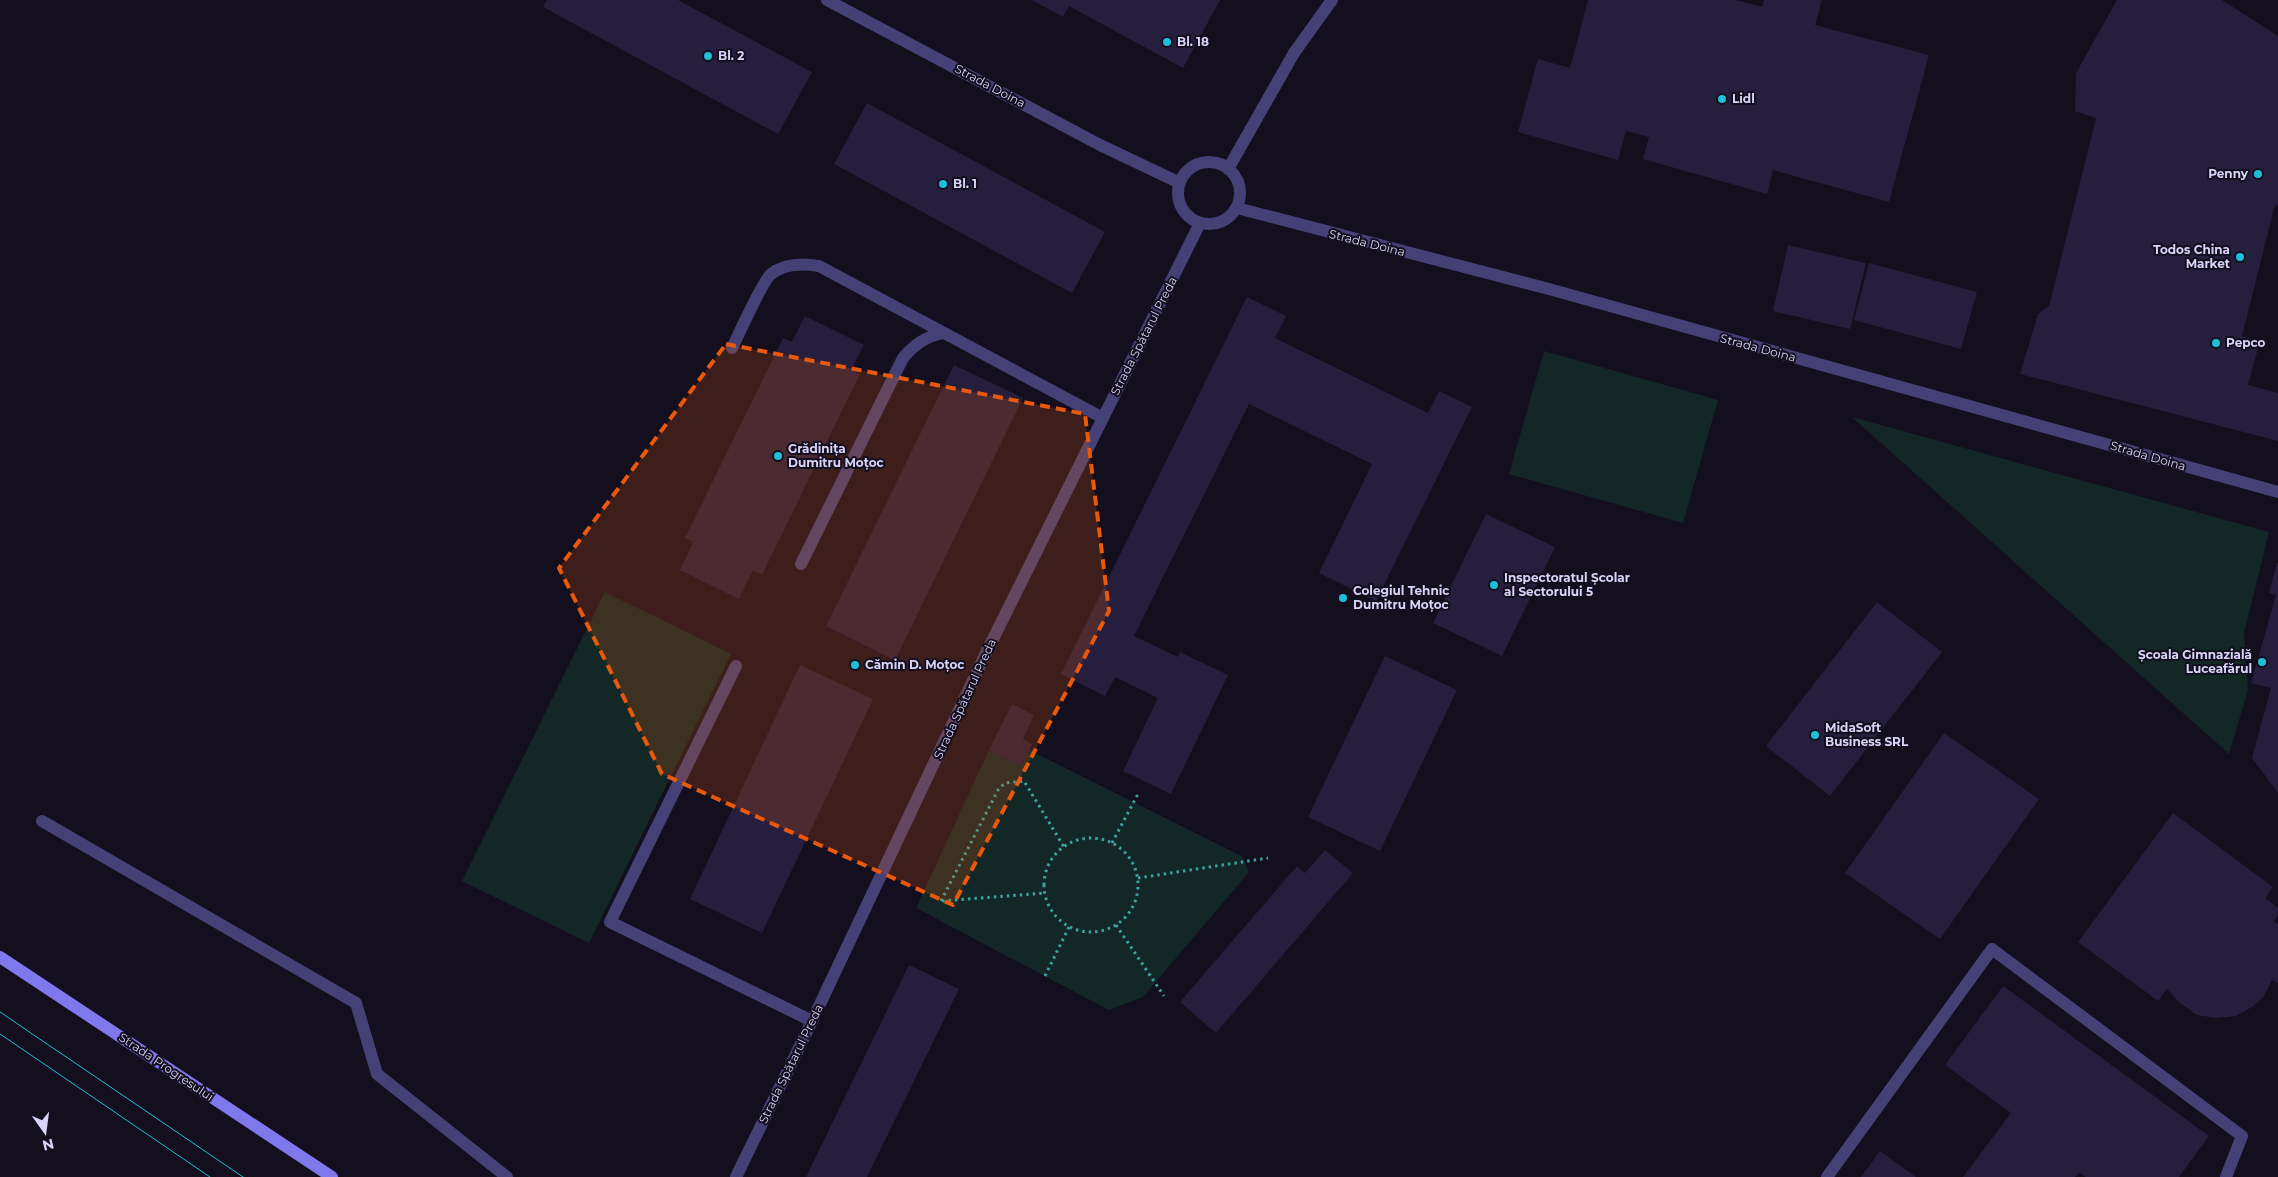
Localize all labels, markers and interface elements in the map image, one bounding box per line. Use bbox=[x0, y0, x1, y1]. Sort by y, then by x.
place label: Bl. 18 bbox=[1177, 34, 1209, 49]
marker: Bl. 18 bbox=[1161, 36, 1173, 48]
place label: Bl. 2 bbox=[718, 48, 744, 63]
marker: Bl. 2 bbox=[702, 50, 714, 62]
street label: Strada Doina bbox=[952, 61, 1028, 110]
place label: Lidl bbox=[1732, 91, 1755, 106]
marker: Lidl bbox=[1716, 93, 1728, 105]
place label: Penny bbox=[2208, 166, 2249, 181]
marker: Penny bbox=[2252, 168, 2264, 180]
place label: Bl. 1 bbox=[953, 176, 977, 191]
marker: Bl. 1 bbox=[937, 178, 949, 190]
street label: Strada Doina bbox=[1328, 226, 1407, 259]
place label: Todos China Market bbox=[2153, 242, 2231, 271]
marker: Todos China Market bbox=[2234, 251, 2246, 263]
street label: Strada Spătarul Preda bbox=[1107, 274, 1180, 398]
street label: Strada Doina bbox=[1719, 330, 1798, 365]
place label: Pepco bbox=[2226, 335, 2266, 350]
marker: Pepco bbox=[2210, 337, 2222, 349]
street label: Strada Doina bbox=[2109, 438, 2188, 473]
place label: Grădinița Dumitru Moțoc bbox=[788, 441, 884, 470]
marker: Grădinița Dumitru Moțoc bbox=[772, 450, 784, 462]
place label: Inspectoratul Școlar al Sectorului 5 bbox=[1504, 570, 1630, 599]
marker: Inspectoratul Școlar al Sectorului 5 bbox=[1488, 579, 1500, 591]
place label: Colegiul Tehnic Dumitru Moțoc bbox=[1353, 583, 1449, 612]
marker: Colegiul Tehnic Dumitru Moțoc bbox=[1337, 592, 1349, 604]
street label: Strada Spătarul Preda bbox=[930, 636, 999, 761]
place label: Școala Gimnazială Luceafărul bbox=[2138, 647, 2252, 676]
marker: Școala Gimnazială Luceafărul bbox=[2256, 656, 2268, 668]
place label: Cămin D. Moțoc bbox=[865, 657, 964, 672]
marker: Cămin D. Moțoc bbox=[849, 659, 861, 671]
place label: MidaSoft Business SRL bbox=[1825, 720, 1909, 749]
marker: MidaSoft Business SRL bbox=[1809, 729, 1821, 741]
street label: Strada Spătarul Preda bbox=[755, 1002, 826, 1126]
street label: Strada Progresului bbox=[116, 1029, 217, 1104]
north arrow bbox=[20, 1107, 70, 1157]
text: N bbox=[40, 1135, 56, 1155]

